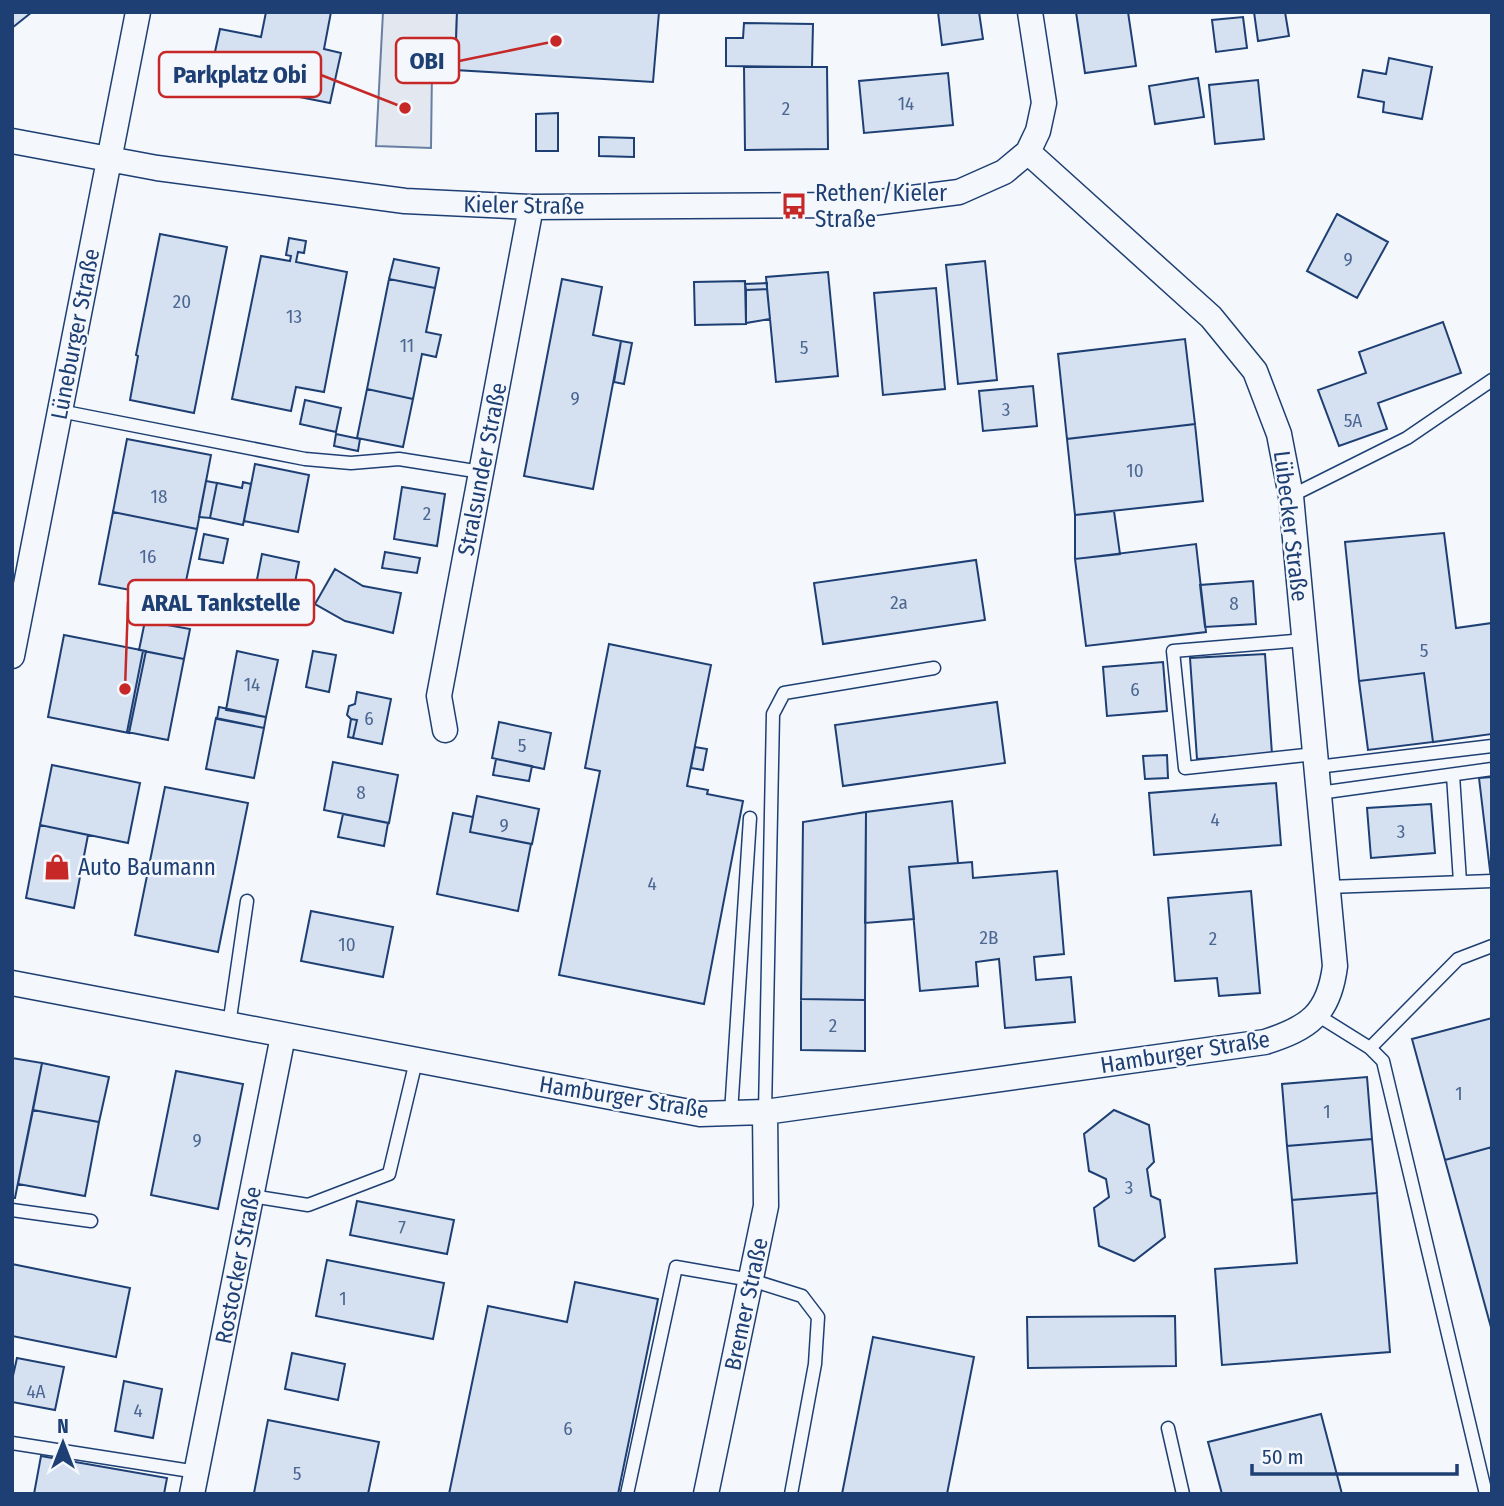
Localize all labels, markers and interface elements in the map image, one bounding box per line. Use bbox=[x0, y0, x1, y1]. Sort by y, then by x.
callout: OBI bbox=[396, 38, 459, 83]
text: OBI bbox=[410, 47, 445, 75]
callout: Parkplatz Obi bbox=[159, 52, 321, 97]
text: Parkplatz Obi bbox=[173, 61, 307, 89]
house number: 14 bbox=[898, 92, 914, 115]
house number: 2 bbox=[782, 97, 790, 120]
place label: Rethen/Kieler Straße bbox=[815, 179, 947, 233]
street label: Kieler Straße bbox=[463, 190, 585, 220]
bus stop icon: Rethen/Kieler Straße bbox=[779, 191, 809, 221]
street label: Lüneburger Straße bbox=[45, 246, 105, 422]
house number: 9 bbox=[1343, 248, 1353, 271]
house number: 20 bbox=[173, 290, 191, 313]
house number: 13 bbox=[286, 305, 302, 328]
house number: 11 bbox=[400, 334, 414, 357]
house number: 5 bbox=[800, 336, 808, 359]
street label: Stralsunder Straße bbox=[452, 380, 512, 558]
house number: 9 bbox=[570, 387, 580, 410]
house number: 3 bbox=[1002, 398, 1010, 421]
house number: 5A bbox=[1344, 409, 1362, 432]
street label: Lübecker Straße bbox=[1268, 449, 1314, 603]
house number: 10 bbox=[1126, 459, 1144, 482]
house number: 18 bbox=[151, 485, 167, 508]
house number: 2 bbox=[423, 502, 431, 525]
house number: 16 bbox=[140, 545, 156, 568]
callout: ARAL Tankstelle bbox=[128, 580, 314, 625]
text: ARAL Tankstelle bbox=[141, 589, 300, 617]
house number: 2a bbox=[890, 591, 908, 614]
house number: 8 bbox=[1229, 592, 1239, 615]
house number: 5 bbox=[1420, 639, 1428, 662]
house number: 14 bbox=[244, 673, 260, 696]
house number: 6 bbox=[1130, 678, 1140, 701]
house number: 6 bbox=[364, 707, 374, 730]
house number: 5 bbox=[518, 734, 526, 757]
house number: 8 bbox=[356, 781, 366, 804]
house number: 4 bbox=[1210, 808, 1220, 831]
house number: 9 bbox=[499, 814, 509, 837]
house number: 3 bbox=[1397, 820, 1405, 843]
shop icon: Auto Baumann bbox=[42, 852, 72, 882]
place label: Auto Baumann bbox=[78, 853, 216, 881]
house number: 4 bbox=[647, 872, 657, 895]
house number: 2B bbox=[980, 926, 998, 949]
house number: 2 bbox=[1209, 927, 1217, 950]
house number: 10 bbox=[338, 933, 356, 956]
house number: 2 bbox=[829, 1014, 837, 1037]
street label: Hamburger Straße bbox=[1098, 1025, 1272, 1079]
street label: Hamburger Straße bbox=[537, 1070, 711, 1124]
house number: 1 bbox=[1455, 1082, 1463, 1105]
house number: 1 bbox=[1323, 1100, 1331, 1123]
house number: 9 bbox=[192, 1129, 202, 1152]
house number: 3 bbox=[1125, 1176, 1133, 1199]
street label: Rostocker Straße bbox=[209, 1184, 267, 1346]
house number: 7 bbox=[398, 1216, 406, 1239]
street label: Bremer Straße bbox=[718, 1235, 774, 1373]
house number: 1 bbox=[339, 1287, 347, 1310]
house number: 4A bbox=[26, 1380, 46, 1403]
house number: 4 bbox=[133, 1399, 143, 1422]
north arrow bbox=[28, 1408, 98, 1478]
text: N bbox=[57, 1415, 69, 1438]
house number: 6 bbox=[563, 1417, 573, 1440]
scale bar bbox=[1252, 1432, 1457, 1476]
text: 50 m bbox=[1262, 1444, 1304, 1470]
house number: 5 bbox=[293, 1462, 301, 1485]

